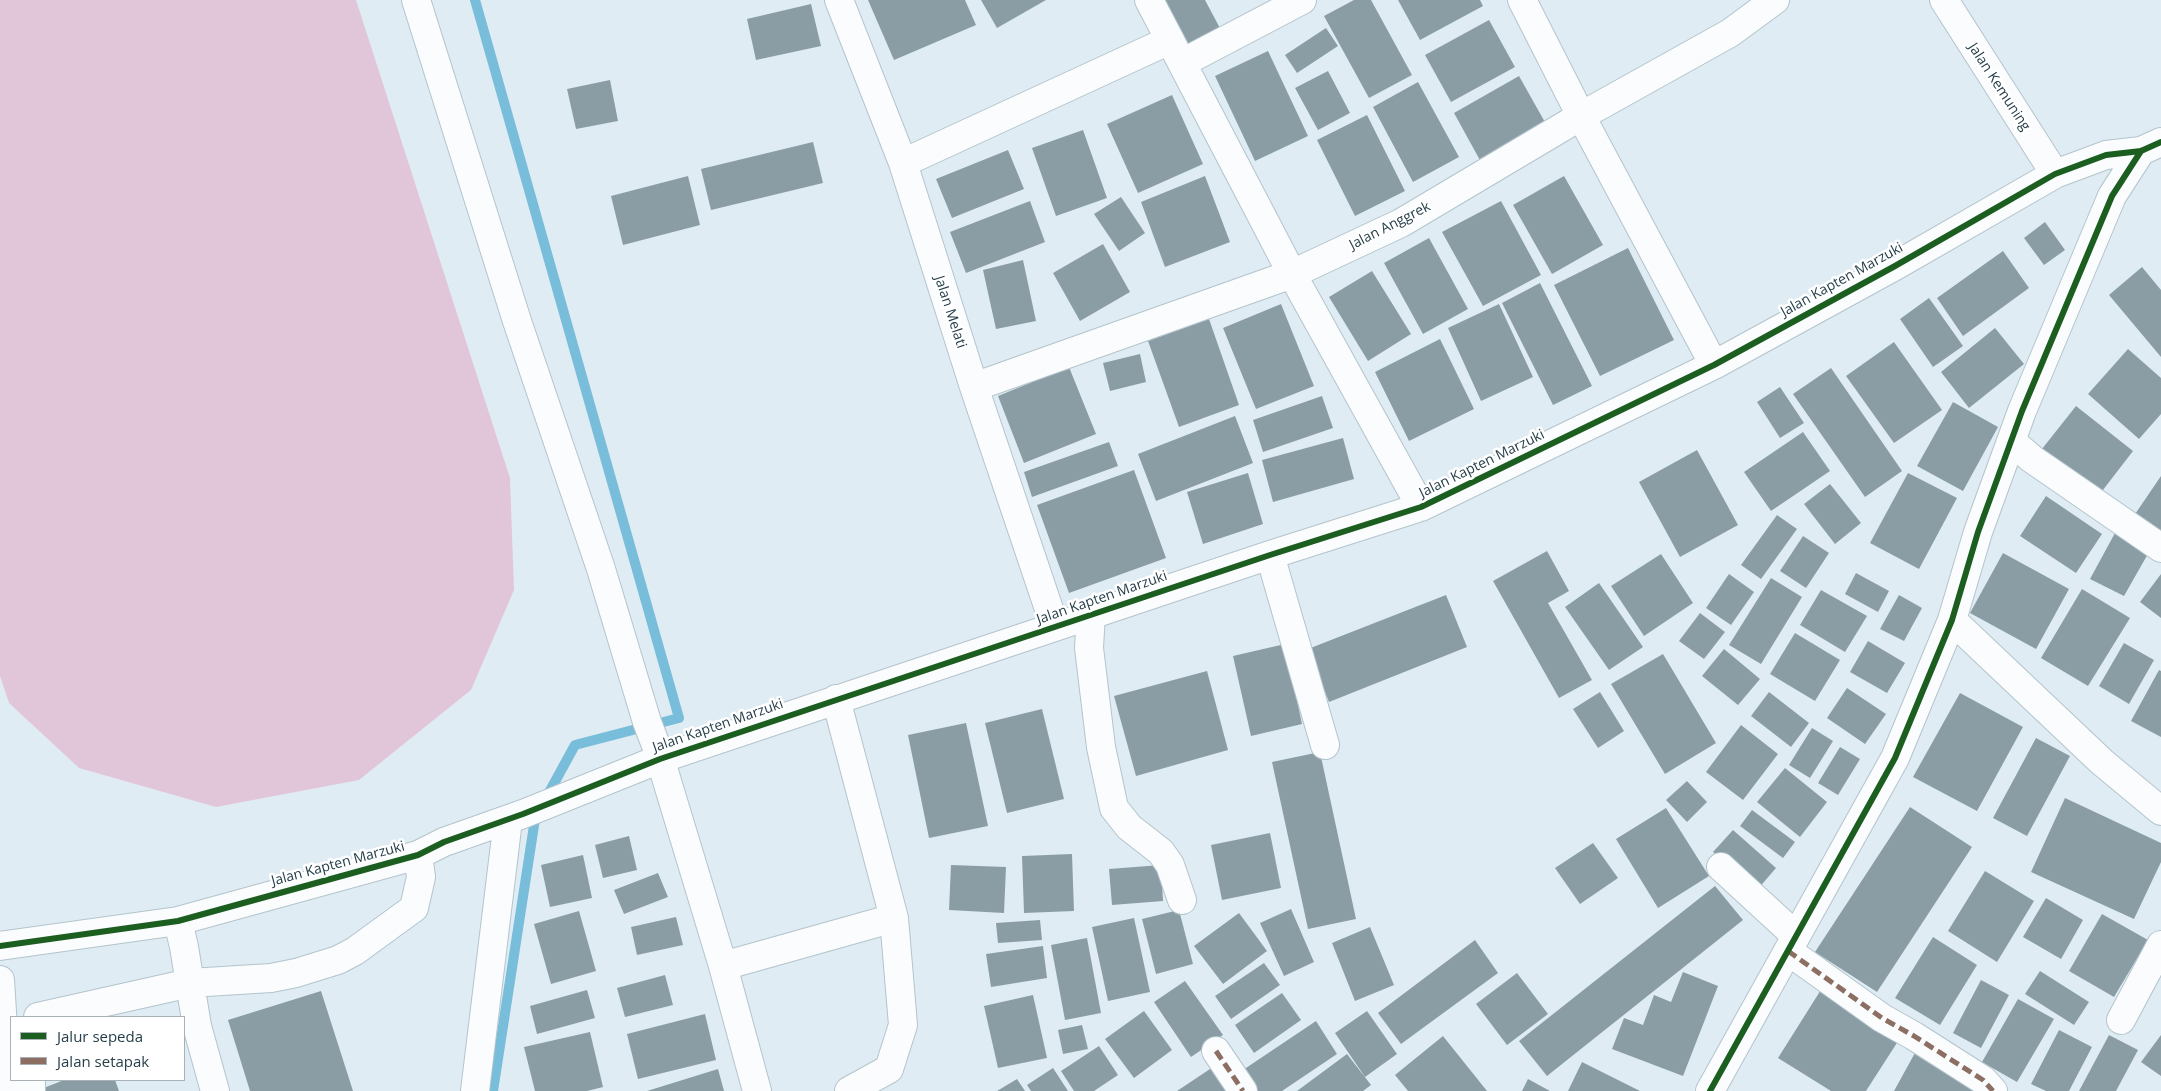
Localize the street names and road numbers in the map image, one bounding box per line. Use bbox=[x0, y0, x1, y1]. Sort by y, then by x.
street label: Jalan Kemuning bbox=[1964, 40, 2034, 134]
street label: Jalan Anggrek bbox=[1347, 198, 1433, 254]
street label: Jalan Kapten Marzuki bbox=[1778, 239, 1906, 321]
street label: Jalan Melati bbox=[930, 274, 970, 350]
street label: Jalan Kapten Marzuki bbox=[1417, 426, 1547, 502]
street label: Jalan Kapten Marzuki bbox=[1034, 568, 1170, 628]
street label: Jalan Kapten Marzuki bbox=[650, 696, 786, 756]
street label: Jalan Kapten Marzuki bbox=[270, 838, 406, 890]

